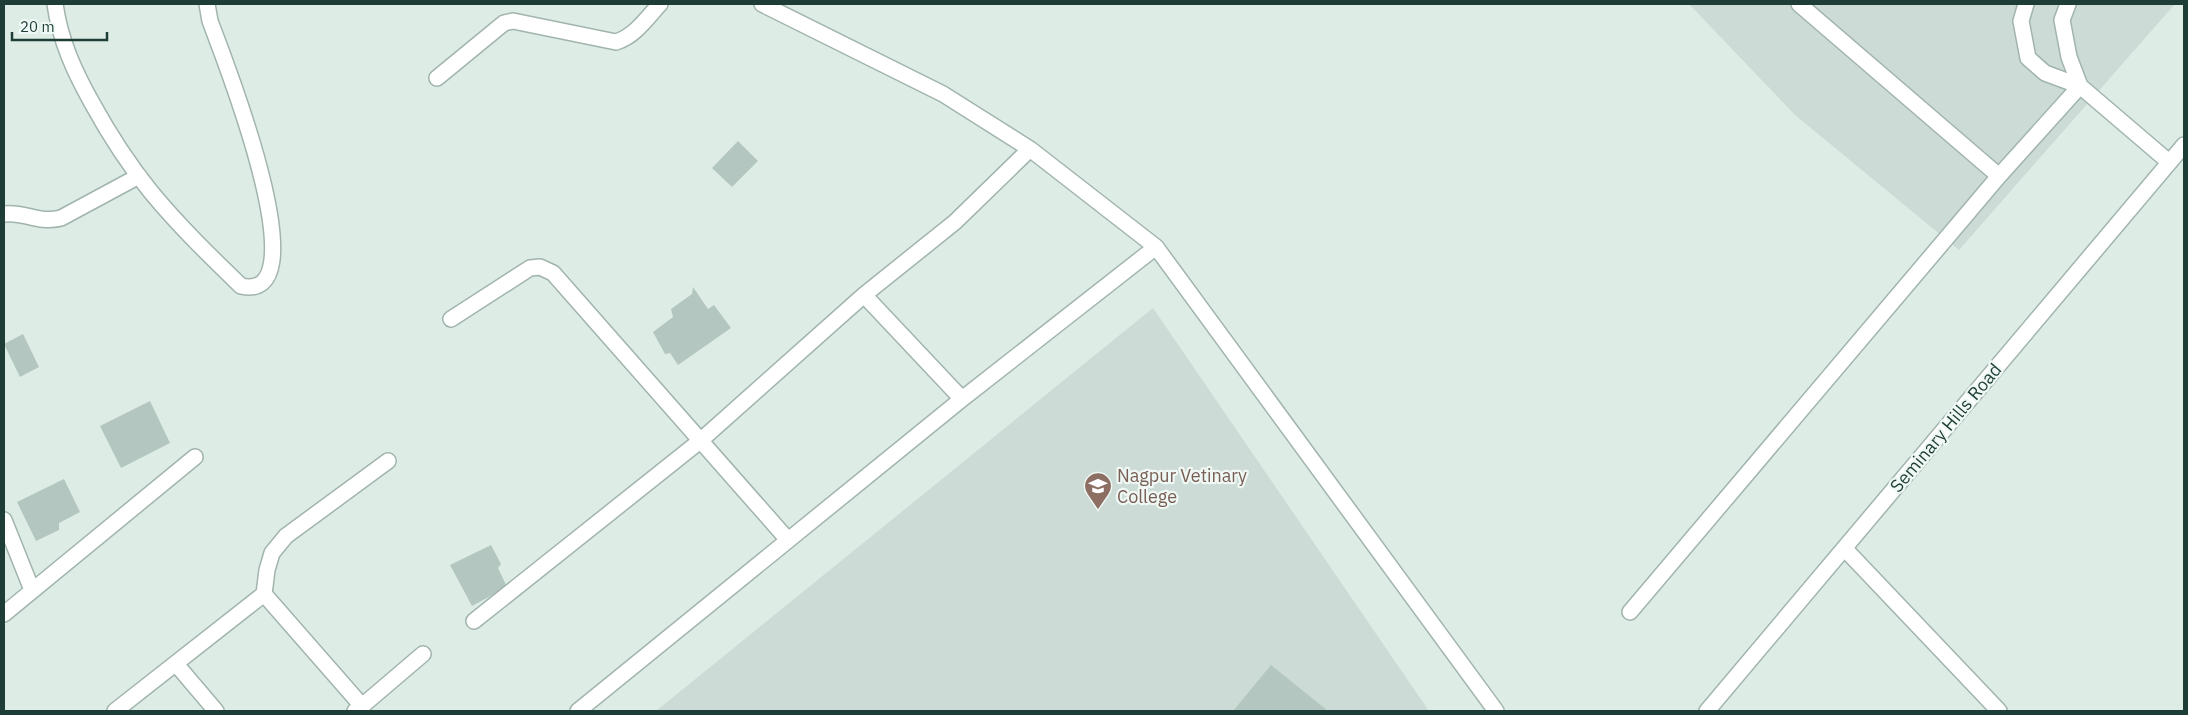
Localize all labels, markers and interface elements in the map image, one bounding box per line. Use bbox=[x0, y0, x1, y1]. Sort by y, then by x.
scale bar bbox=[12, 10, 108, 42]
text: 20 m bbox=[20, 17, 55, 36]
street label: Seminary Hills Road bbox=[1885, 358, 2006, 497]
place label: Nagpur Vetinary College bbox=[1117, 464, 1247, 508]
school or university icon: Nagpur Vetinary College bbox=[1083, 471, 1113, 510]

